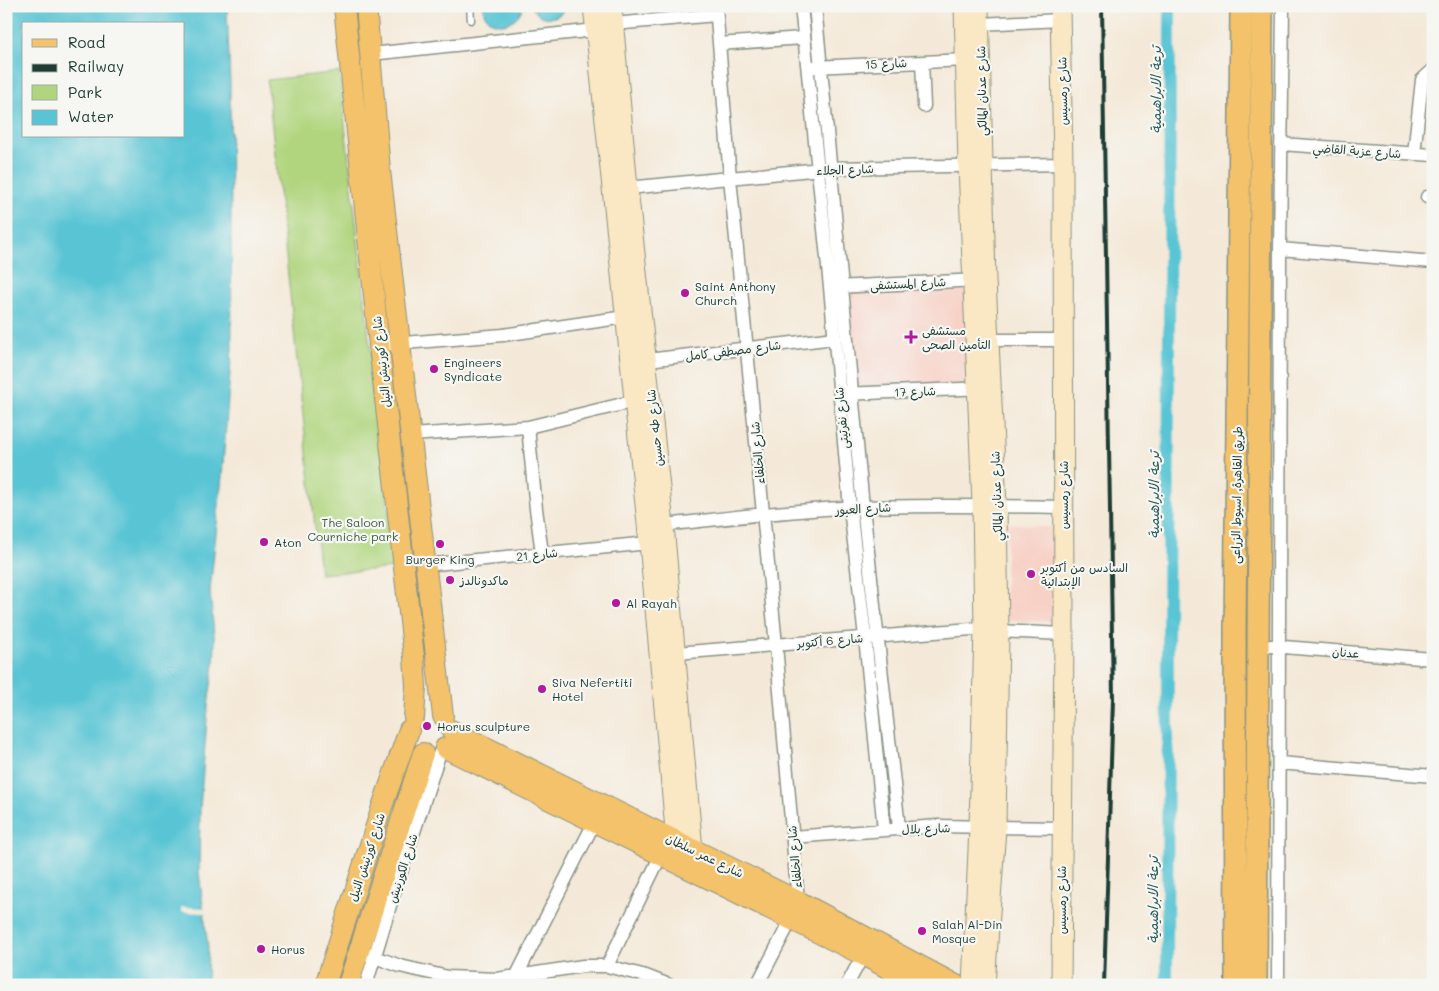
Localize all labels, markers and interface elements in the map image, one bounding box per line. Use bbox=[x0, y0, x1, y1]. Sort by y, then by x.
legend bbox=[22, 22, 185, 138]
text: Road bbox=[68, 32, 105, 52]
water label: ترعة الابراهيمية bbox=[1146, 43, 1165, 134]
street label: شارع عدنان المالكي bbox=[972, 46, 994, 136]
street label: شارع 15 bbox=[865, 54, 908, 74]
text: Railway bbox=[68, 56, 124, 76]
street label: شارع رمسيس bbox=[1053, 57, 1073, 125]
text: Park bbox=[68, 82, 102, 102]
text: Water bbox=[68, 106, 114, 126]
street label: شارع عزبة القاضي bbox=[1312, 139, 1402, 165]
street label: شارع الجلاء bbox=[816, 160, 874, 180]
street label: شارع المستشفى bbox=[869, 273, 947, 295]
place label: Saint Anthony Church bbox=[695, 278, 776, 308]
marker: Saint Anthony Church bbox=[679, 287, 691, 299]
street label: شارع كورنيش النيل bbox=[368, 315, 396, 409]
place label: مستشفى التأمين الصحى bbox=[922, 322, 991, 353]
marker: مستشفى التأمين الصحى bbox=[904, 330, 918, 344]
street label: شارع مصطفى كامل bbox=[684, 336, 782, 366]
place label: Engineers Syndicate bbox=[444, 354, 502, 384]
marker: Engineers Syndicate bbox=[428, 363, 440, 375]
street label: شارع 17 bbox=[894, 382, 936, 402]
street label: شارع نفرتيتى bbox=[830, 386, 854, 450]
street label: شارع طه حسين bbox=[642, 388, 668, 467]
street label: شارع الخلفاء bbox=[746, 421, 770, 485]
street label: طريق القاهرة, اسيوط الزراعى bbox=[1227, 426, 1246, 564]
water label: ترعة الابراهيمية bbox=[1144, 448, 1163, 539]
street label: شارع عدنان المالكي bbox=[986, 450, 1010, 541]
street label: شارع رمسيس bbox=[1055, 461, 1073, 529]
street label: شارع العبور bbox=[834, 499, 892, 520]
park label: The Saloon Courniche park bbox=[308, 514, 398, 544]
place label: Aton bbox=[274, 534, 301, 550]
marker: Aton bbox=[258, 536, 270, 548]
marker: Burger King bbox=[434, 538, 446, 550]
street label: شارع 21 bbox=[515, 544, 559, 566]
place label: Burger King bbox=[406, 551, 474, 567]
place label: السادس من أكتوبر الإبتدائية bbox=[1040, 559, 1128, 590]
marker: السادس من أكتوبر الإبتدائية bbox=[1025, 568, 1037, 580]
place label: ماكدونالدز bbox=[459, 572, 509, 589]
marker: ماكدونالدز bbox=[444, 574, 456, 586]
place label: Al Rayah bbox=[626, 595, 677, 611]
marker: Al Rayah bbox=[610, 597, 622, 609]
street label: شارع 6 أكتوبر bbox=[795, 629, 864, 653]
street label: عدنان bbox=[1331, 643, 1361, 661]
place label: Siva Nefertiti Hotel bbox=[552, 674, 632, 704]
marker: Siva Nefertiti Hotel bbox=[536, 683, 548, 695]
place label: Horus sculpture bbox=[437, 718, 530, 734]
marker: Horus sculpture bbox=[421, 720, 433, 732]
street label: شارع كورنيش النيل bbox=[344, 811, 390, 904]
street label: شارع بلال bbox=[901, 819, 951, 839]
street label: شارع الخلفاء bbox=[783, 825, 807, 889]
street label: شارع عمر سلطان bbox=[663, 829, 747, 883]
street label: شارع الكورنيش bbox=[383, 831, 423, 905]
water label: ترعة الابراهيمية bbox=[1143, 853, 1162, 944]
street label: شارع رمسيس bbox=[1053, 866, 1071, 934]
place label: Salah Al-Din Mosque bbox=[932, 916, 1002, 946]
marker: Salah Al-Din Mosque bbox=[916, 925, 928, 937]
place label: Horus bbox=[271, 941, 305, 957]
marker: Horus bbox=[255, 943, 267, 955]

